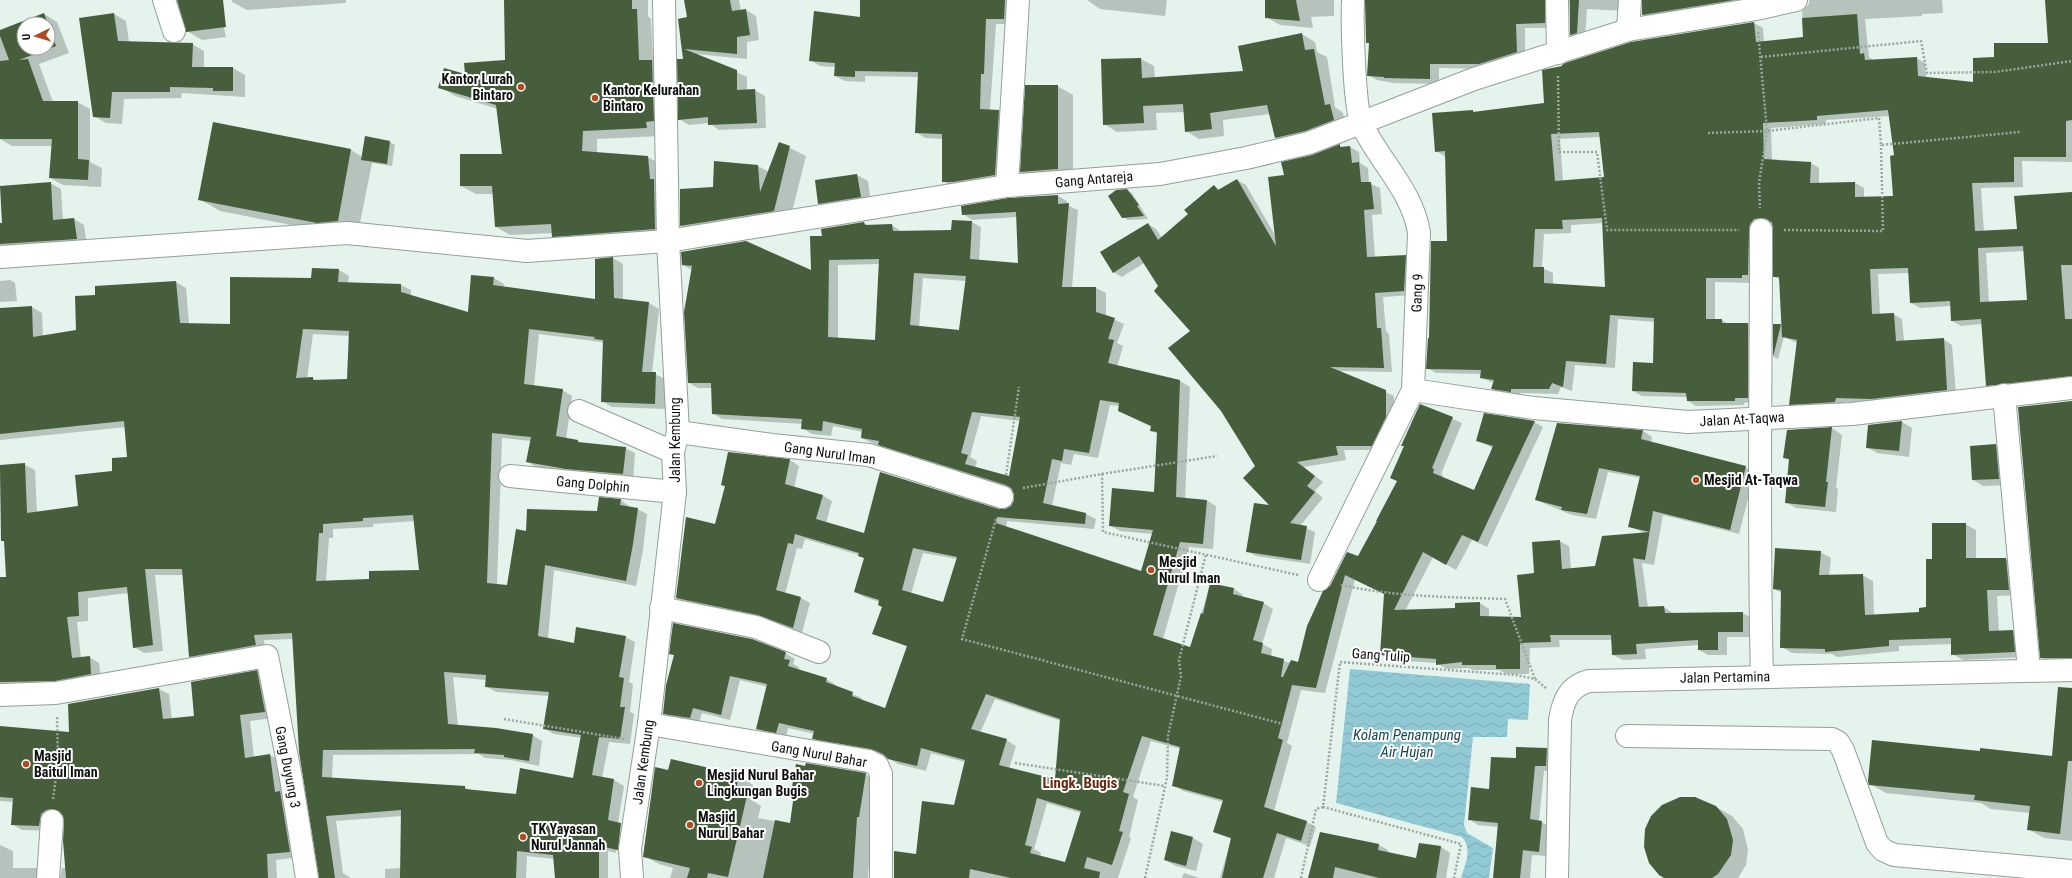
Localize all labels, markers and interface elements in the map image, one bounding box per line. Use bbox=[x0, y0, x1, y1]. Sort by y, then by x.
north arrow bbox=[16, 16, 56, 56]
text: U bbox=[20, 33, 33, 41]
place label: Kantor Lurah Bintaro bbox=[441, 71, 513, 103]
marker: Kantor Lurah Bintaro bbox=[516, 82, 526, 92]
place label: Kantor Kelurahan Bintaro bbox=[603, 82, 699, 114]
marker: Kantor Kelurahan Bintaro bbox=[590, 93, 600, 103]
street label: Gang Antareja bbox=[1054, 168, 1134, 190]
street label: Gang 9 bbox=[1408, 273, 1426, 313]
street label: Jalan Kembung bbox=[667, 397, 683, 483]
street label: Jalan At-Taqwa bbox=[1699, 409, 1785, 429]
street label: Gang Nurul Iman bbox=[783, 439, 877, 467]
place label: Mesjid At-Taqwa bbox=[1704, 472, 1798, 488]
street label: Gang Dolphin bbox=[556, 473, 630, 495]
marker: Mesjid At-Taqwa bbox=[1691, 475, 1701, 485]
place label: Mesjid Nurul Iman bbox=[1159, 554, 1220, 586]
marker: Mesjid Nurul Iman bbox=[1146, 565, 1156, 575]
street label: Gang Tulip bbox=[1351, 645, 1411, 665]
street label: Jalan Pertamina bbox=[1680, 668, 1770, 686]
street label: Jalan Kembung bbox=[629, 719, 657, 805]
street label: Gang Duyung 3 bbox=[272, 725, 304, 809]
water label: Kolam Penampung Air Hujan bbox=[1353, 726, 1461, 761]
street label: Gang Nurul Bahar bbox=[770, 738, 868, 770]
place label: Masjid Baitul Iman bbox=[34, 748, 98, 780]
marker: Masjid Baitul Iman bbox=[21, 759, 31, 769]
place label: Mesjid Nurul Bahar Lingkungan Bugis bbox=[707, 767, 814, 799]
district label: Lingk. Bugis bbox=[1043, 774, 1118, 792]
marker: Mesjid Nurul Bahar Lingkungan Bugis bbox=[694, 778, 704, 788]
place label: Masjid Nurul Bahar bbox=[698, 809, 765, 841]
marker: Masjid Nurul Bahar bbox=[685, 820, 695, 830]
place label: TK Yayasan Nurul Jannah bbox=[531, 821, 606, 853]
marker: TK Yayasan Nurul Jannah bbox=[518, 832, 528, 842]

